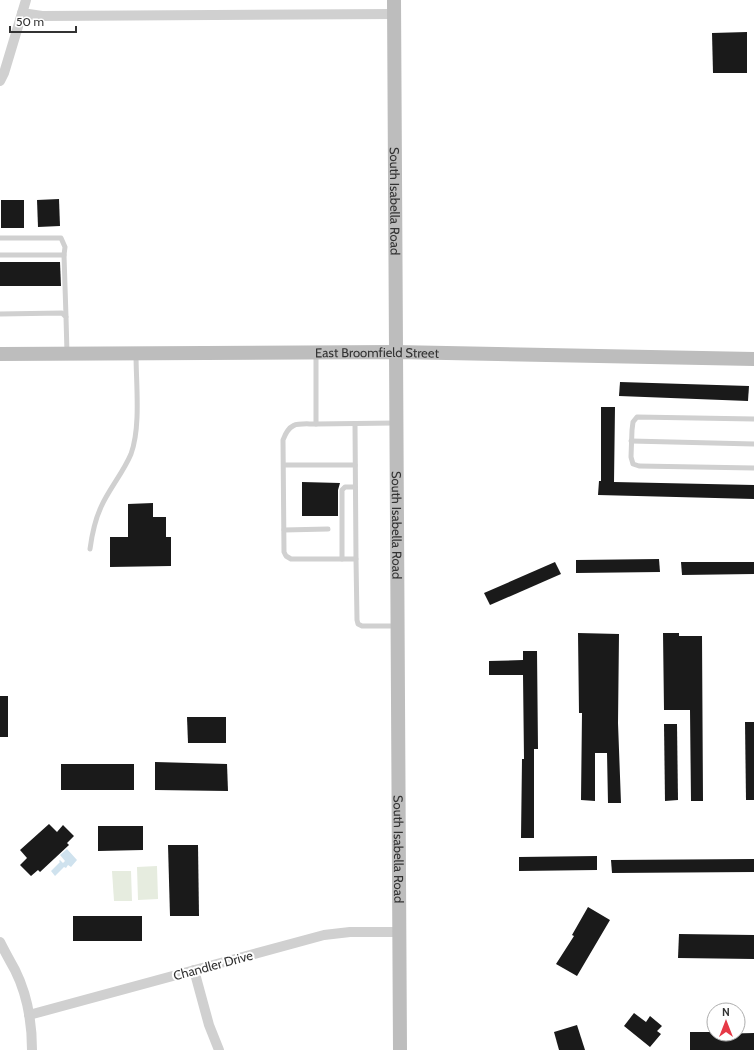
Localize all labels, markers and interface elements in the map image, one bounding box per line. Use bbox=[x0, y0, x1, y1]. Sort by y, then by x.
scale bar bbox=[10, 8, 76, 34]
text: 50 m bbox=[16, 14, 44, 29]
street label: South Isabella Road bbox=[387, 147, 403, 255]
street label: East Broomfield Street bbox=[315, 344, 440, 361]
street label: South Isabella Road bbox=[389, 471, 405, 579]
street label: South Isabella Road bbox=[391, 795, 407, 903]
street label: Chandler Drive bbox=[172, 947, 255, 983]
north arrow bbox=[706, 1002, 746, 1042]
text: N bbox=[722, 1005, 730, 1019]

